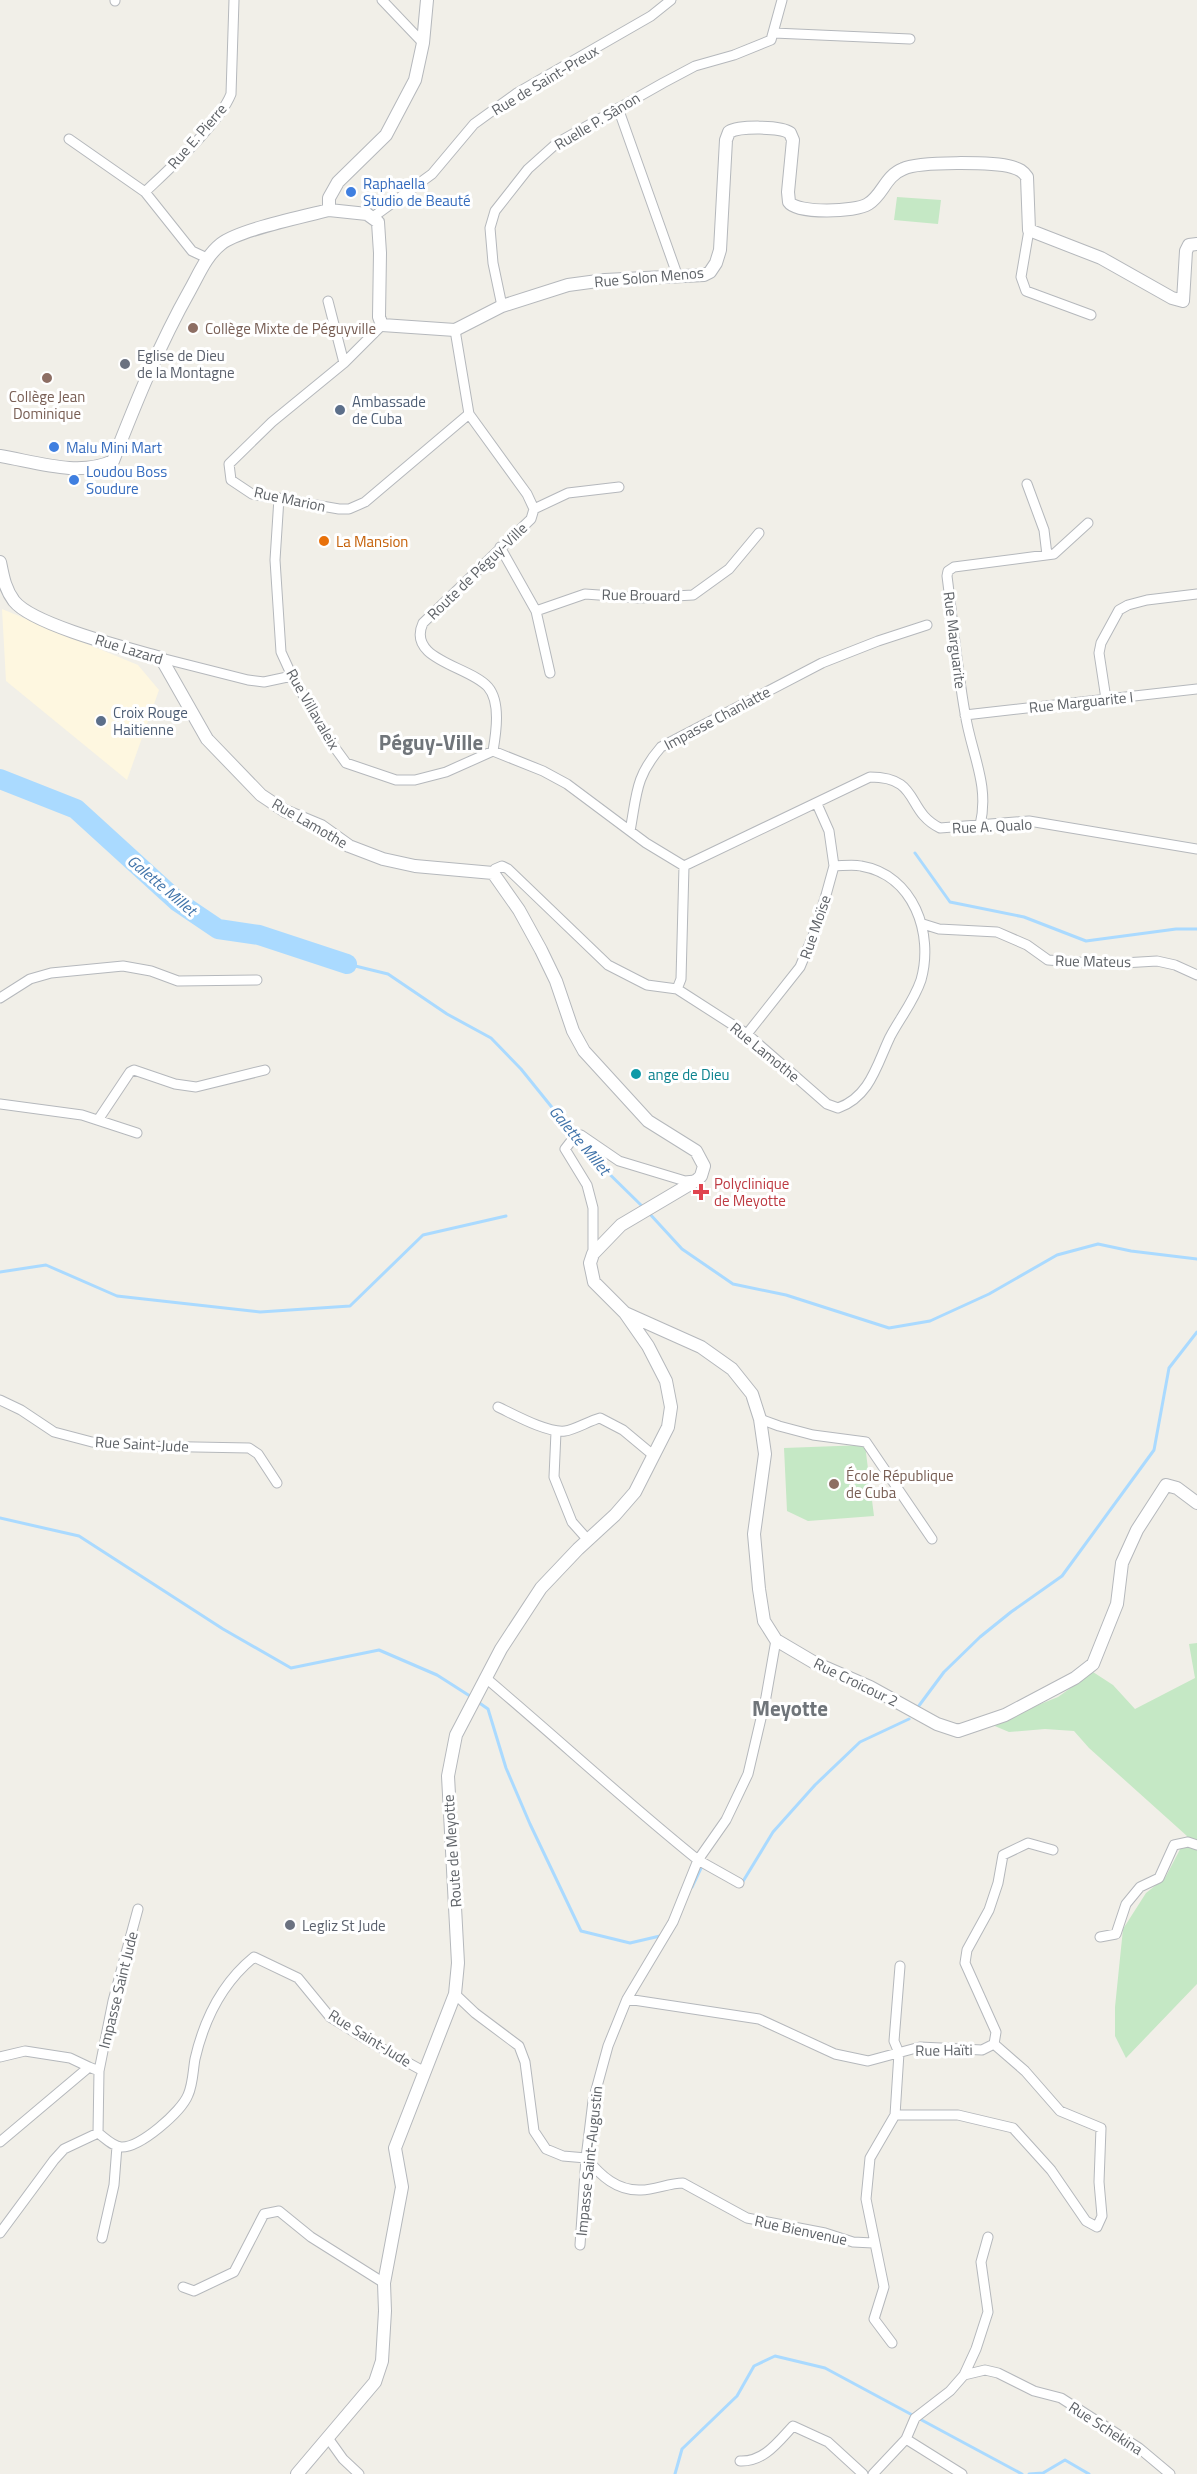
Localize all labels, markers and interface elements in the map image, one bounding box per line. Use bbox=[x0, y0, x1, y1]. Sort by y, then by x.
street label: Rue de Saint-Preux bbox=[487, 39, 603, 121]
street label: Ruelle P. Sânon bbox=[550, 86, 644, 156]
street label: Rue E. Pierre bbox=[162, 98, 232, 174]
place label: Raphaella Studio de Beauté bbox=[363, 172, 471, 212]
marker: Raphaella Studio de Beauté bbox=[344, 185, 358, 199]
street label: Rue Solon Menos bbox=[593, 261, 705, 293]
place label: Collège Mixte de Péguyville bbox=[205, 317, 376, 340]
marker: Collège Mixte de Péguyville bbox=[186, 321, 200, 335]
place label: Eglise de Dieu de la Montagne bbox=[137, 344, 235, 384]
marker: Eglise de Dieu de la Montagne bbox=[118, 357, 132, 371]
marker: Collège Jean Dominique bbox=[40, 371, 54, 385]
place label: Collège Jean Dominique bbox=[9, 385, 85, 425]
place label: Ambassade de Cuba bbox=[352, 390, 426, 430]
marker: Ambassade de Cuba bbox=[333, 403, 347, 417]
place label: Malu Mini Mart bbox=[66, 436, 163, 459]
marker: Malu Mini Mart bbox=[47, 440, 61, 454]
place label: Loudou Boss Soudure bbox=[86, 460, 167, 500]
marker: Loudou Boss Soudure bbox=[67, 473, 81, 487]
street label: Rue Marion bbox=[252, 480, 328, 518]
street label: Route de Péguy-Ville bbox=[422, 517, 532, 625]
place label: La Mansion bbox=[336, 530, 408, 553]
marker: La Mansion bbox=[317, 534, 331, 548]
street label: Rue Brouard bbox=[601, 583, 681, 607]
street label: Rue Marguarite bbox=[938, 590, 972, 690]
street label: Rue Lazard bbox=[92, 628, 166, 670]
street label: Rue Villavaleix bbox=[281, 664, 346, 754]
street label: Impasse Chanlatte bbox=[660, 680, 774, 756]
street label: Rue Marguarite I bbox=[1028, 685, 1134, 719]
place label: Croix Rouge Haitienne bbox=[113, 701, 188, 741]
marker: Croix Rouge Haitienne bbox=[94, 714, 108, 728]
district label: Péguy-Ville bbox=[379, 726, 483, 758]
street label: Rue Lamothe bbox=[268, 792, 352, 854]
street label: Rue A. Qualo bbox=[951, 812, 1033, 840]
water label: Galette Millet bbox=[122, 849, 203, 922]
street label: Rue Moïse bbox=[793, 892, 837, 962]
street label: Rue Mateus bbox=[1055, 949, 1131, 973]
street label: Rue Lamothe bbox=[725, 1017, 805, 1087]
place label: ange de Dieu bbox=[648, 1063, 729, 1086]
marker: ange de Dieu bbox=[629, 1067, 643, 1081]
water label: Galette Millet bbox=[544, 1100, 617, 1181]
place label: Polyclinique de Meyotte bbox=[714, 1172, 789, 1212]
marker: Polyclinique de Meyotte bbox=[692, 1183, 710, 1201]
street label: Rue Saint-Jude bbox=[95, 1430, 189, 1458]
place label: École République de Cuba bbox=[846, 1464, 954, 1504]
marker: École République de Cuba bbox=[827, 1477, 841, 1491]
street label: Rue Croicour 2 bbox=[810, 1652, 902, 1712]
district label: Meyotte bbox=[752, 1692, 828, 1724]
street label: Route de Meyotte bbox=[437, 1794, 467, 1908]
place label: Legliz St Jude bbox=[302, 1914, 386, 1937]
marker: Legliz St Jude bbox=[283, 1918, 297, 1932]
street label: Impasse Saint Jude bbox=[92, 1929, 144, 2051]
street label: Rue Saint-Jude bbox=[324, 2003, 416, 2073]
street label: Rue Haïti bbox=[915, 2038, 973, 2062]
street label: Impasse Saint-Augustin bbox=[570, 2085, 608, 2237]
street label: Rue Bienvenue bbox=[752, 2209, 850, 2251]
street label: Rue Schekina bbox=[1064, 2395, 1148, 2461]

